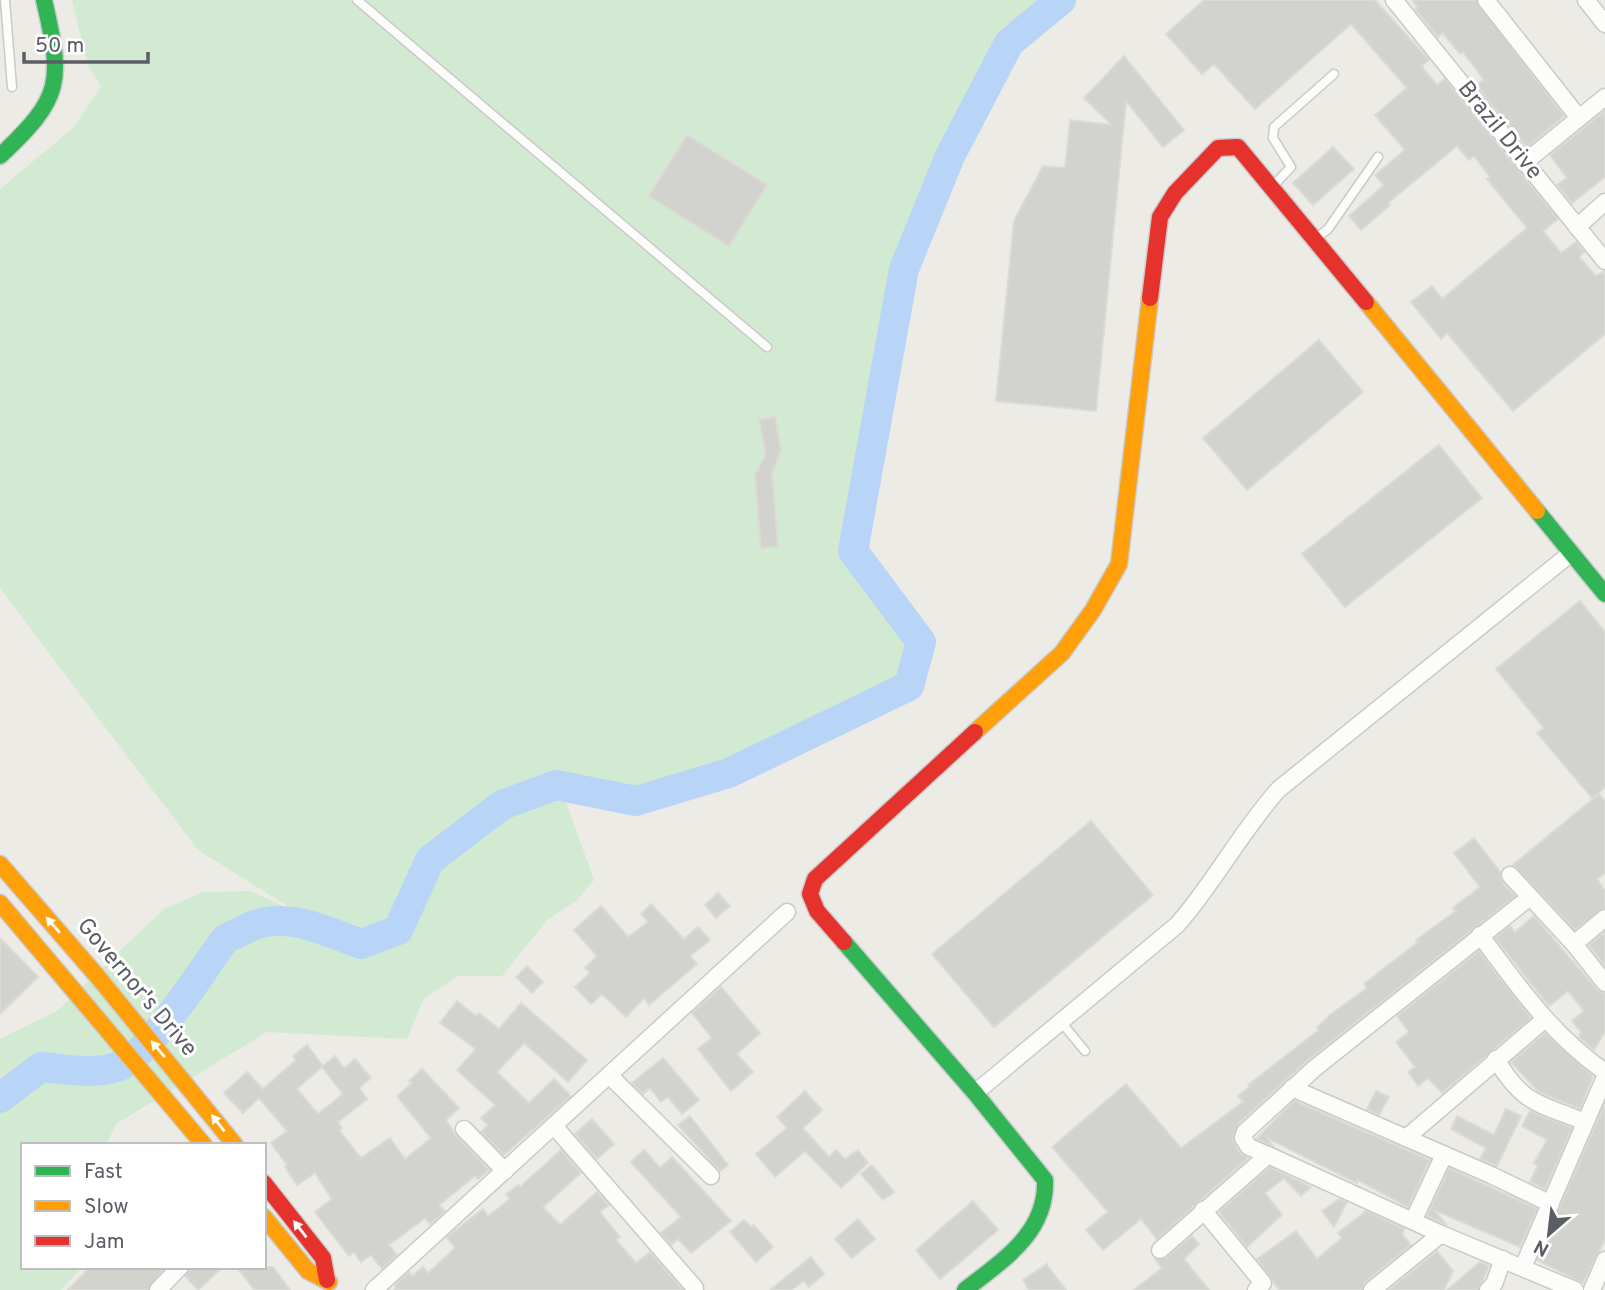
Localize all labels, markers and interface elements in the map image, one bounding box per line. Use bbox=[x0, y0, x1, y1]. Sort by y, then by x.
scale bar bbox=[24, 21, 149, 65]
text: 50 m bbox=[35, 33, 84, 60]
street label: Brazil Drive bbox=[1450, 76, 1548, 186]
street label: Governor's Drive bbox=[70, 913, 202, 1063]
one-way arrow bbox=[45, 916, 61, 934]
one-way arrow bbox=[151, 1041, 166, 1058]
one-way arrow bbox=[211, 1115, 226, 1133]
legend bbox=[21, 1143, 266, 1269]
text: Fast bbox=[84, 1159, 123, 1186]
text: Slow bbox=[84, 1194, 129, 1221]
north arrow bbox=[1514, 1199, 1584, 1269]
one-way arrow bbox=[293, 1221, 308, 1239]
text: Jam bbox=[84, 1229, 125, 1256]
text: N bbox=[1530, 1233, 1554, 1261]

